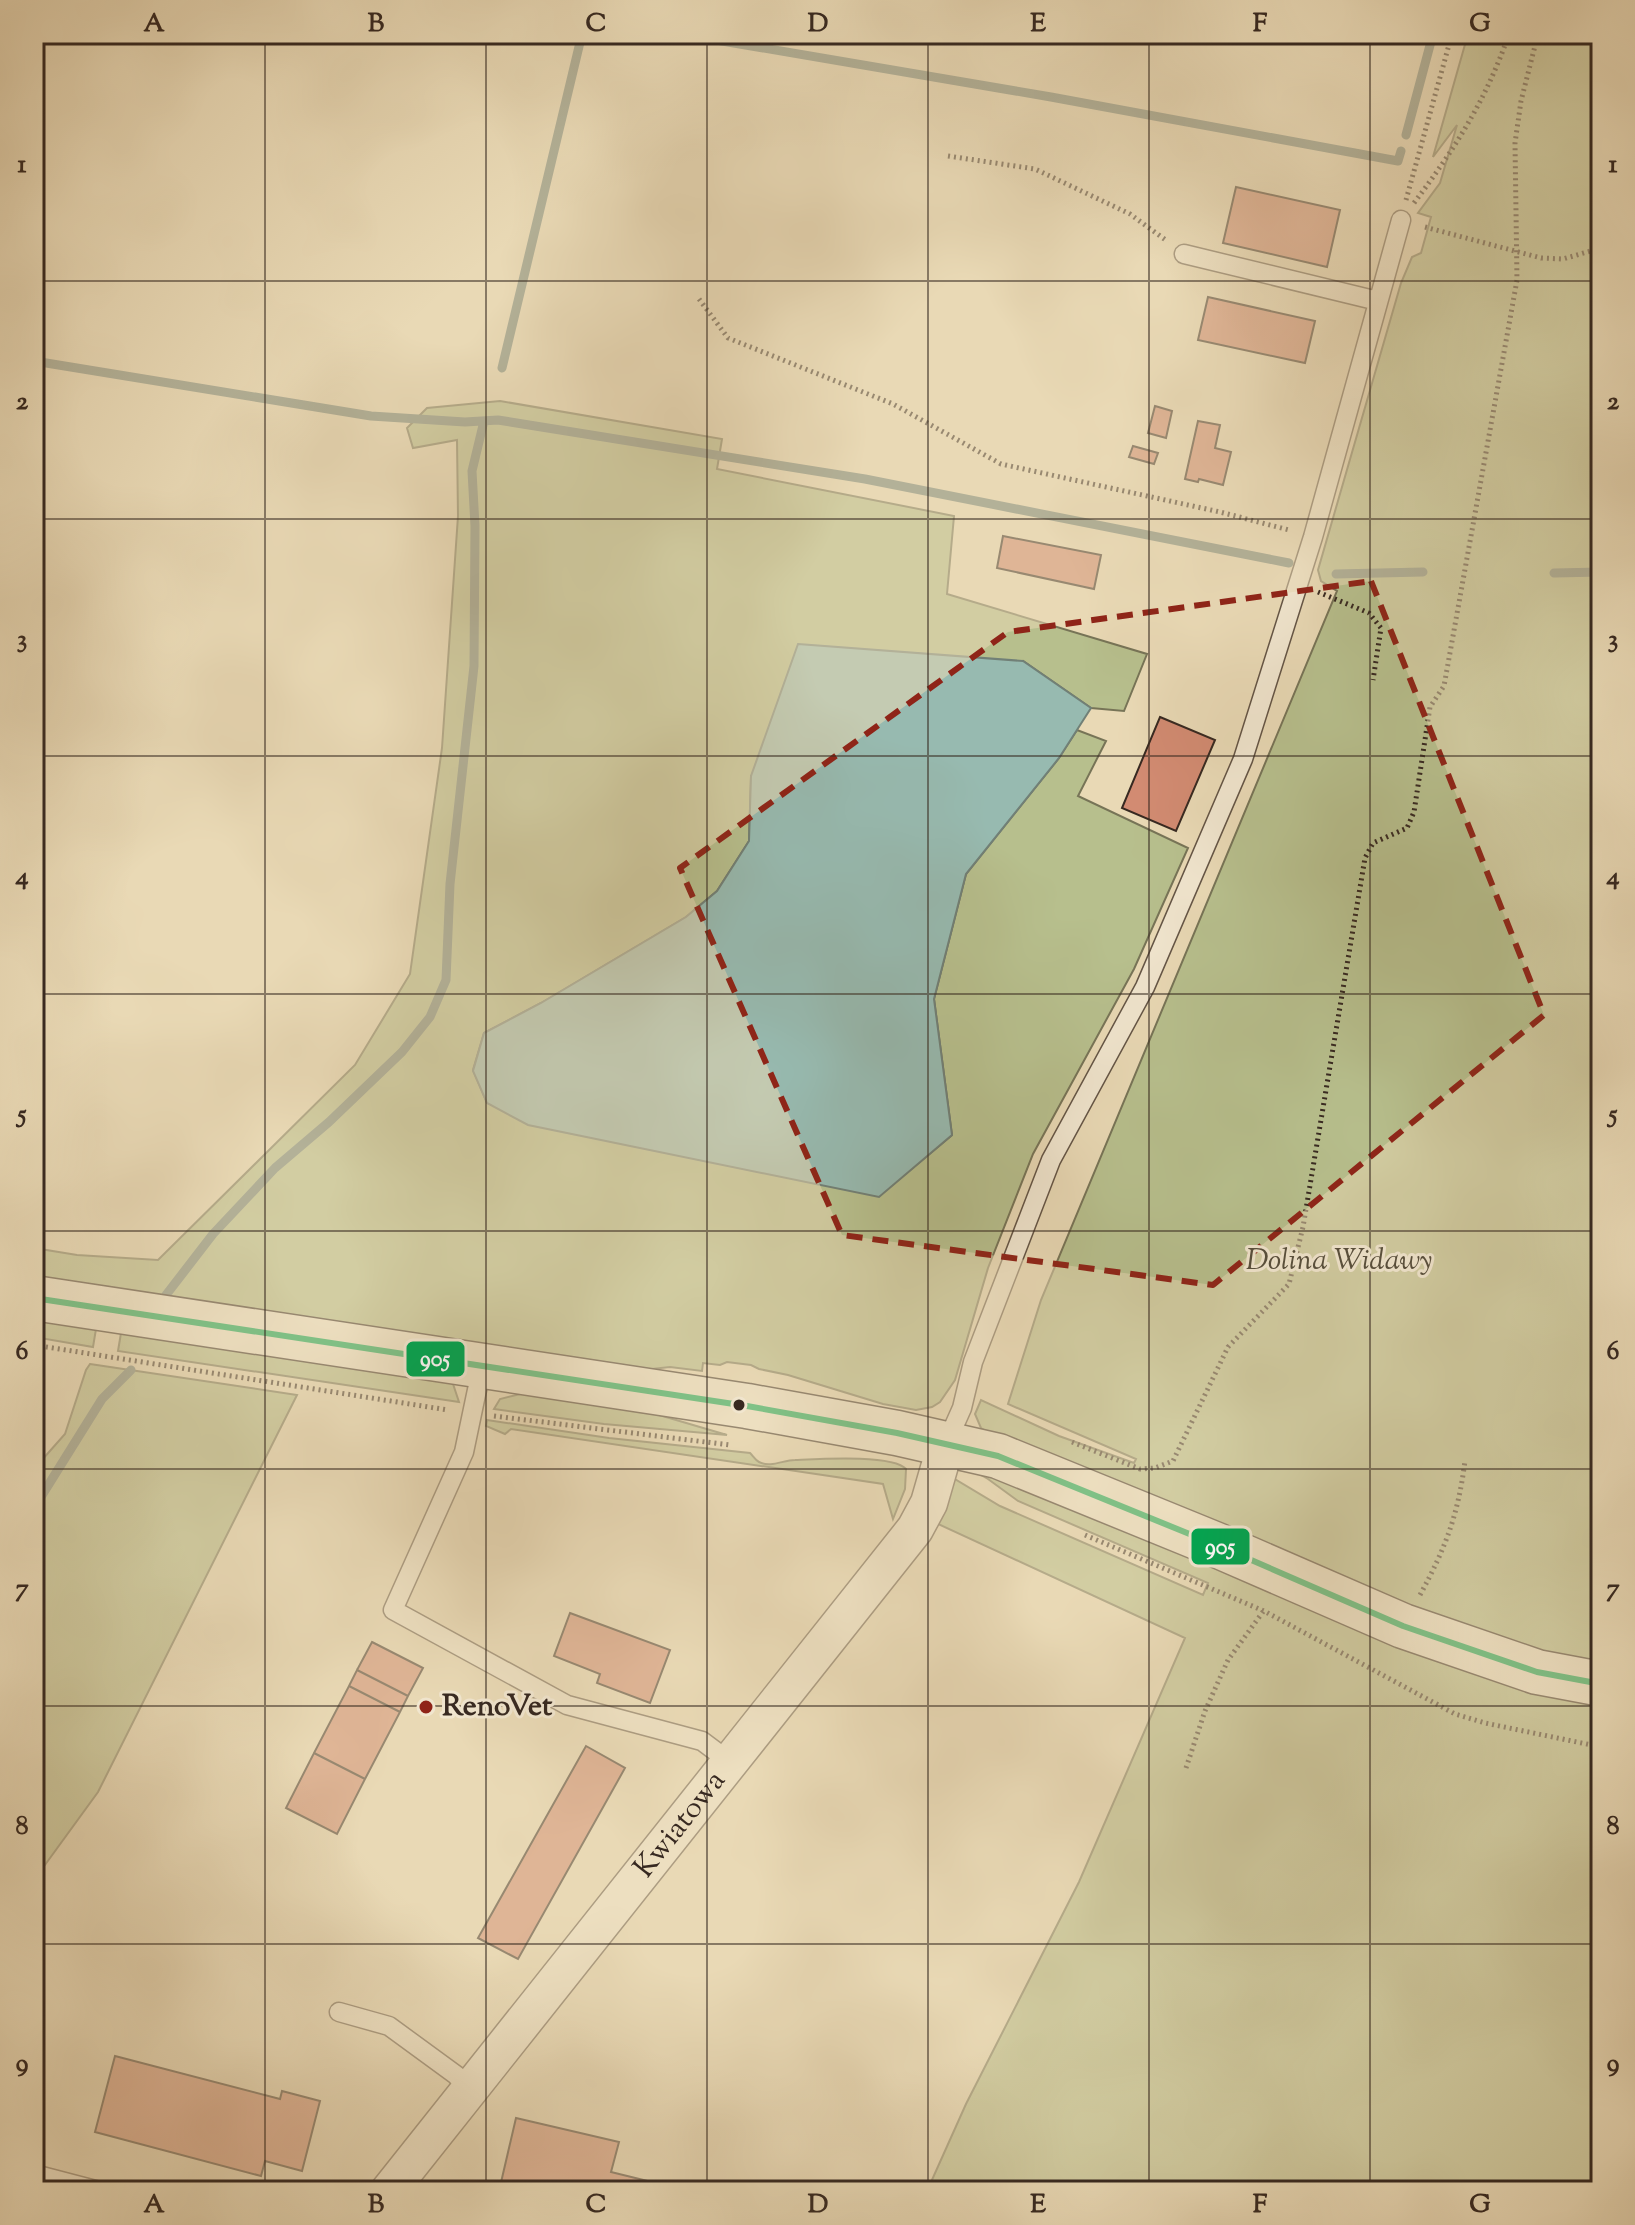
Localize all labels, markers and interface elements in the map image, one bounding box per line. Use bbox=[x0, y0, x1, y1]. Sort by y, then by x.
text: A bbox=[143, 6, 165, 43]
text: B bbox=[368, 6, 385, 43]
text: C bbox=[586, 6, 606, 43]
text: D bbox=[808, 6, 828, 43]
text: E bbox=[1030, 6, 1046, 43]
text: F bbox=[1253, 6, 1268, 43]
text: G bbox=[1469, 6, 1491, 43]
text: 1 bbox=[18, 147, 27, 184]
text: 1 bbox=[1609, 147, 1618, 184]
text: 2 bbox=[16, 384, 29, 421]
text: 2 bbox=[1607, 384, 1620, 421]
text: 3 bbox=[17, 622, 27, 659]
text: 3 bbox=[1608, 622, 1618, 659]
text: 4 bbox=[14, 859, 29, 896]
text: 4 bbox=[1605, 859, 1620, 896]
text: 5 bbox=[16, 1097, 27, 1134]
text: 5 bbox=[1607, 1097, 1618, 1134]
park label: Dolina Widawy bbox=[1246, 1240, 1432, 1283]
text: 6 bbox=[16, 1334, 29, 1371]
text: 6 bbox=[1607, 1334, 1620, 1371]
line badge: 905 bbox=[405, 1340, 466, 1378]
text: 905 bbox=[420, 1345, 450, 1377]
unlabelled marker bbox=[731, 1397, 747, 1413]
line badge: 905 bbox=[1190, 1527, 1251, 1566]
text: 905 bbox=[1205, 1533, 1235, 1565]
text: 7 bbox=[15, 1571, 29, 1608]
text: 7 bbox=[1606, 1571, 1620, 1608]
place label: RenoVet bbox=[442, 1686, 553, 1729]
marker: RenoVet bbox=[417, 1698, 435, 1716]
street label: Kwiatowa bbox=[624, 1761, 736, 1888]
text: 8 bbox=[15, 1809, 29, 1846]
text: 8 bbox=[1606, 1809, 1620, 1846]
text: 9 bbox=[16, 2046, 29, 2083]
text: 9 bbox=[1607, 2046, 1620, 2083]
text: A bbox=[143, 2187, 165, 2224]
text: B bbox=[368, 2187, 385, 2224]
text: C bbox=[586, 2187, 606, 2224]
text: D bbox=[808, 2187, 828, 2224]
text: E bbox=[1030, 2187, 1046, 2224]
text: F bbox=[1253, 2187, 1268, 2224]
text: G bbox=[1469, 2187, 1491, 2224]

